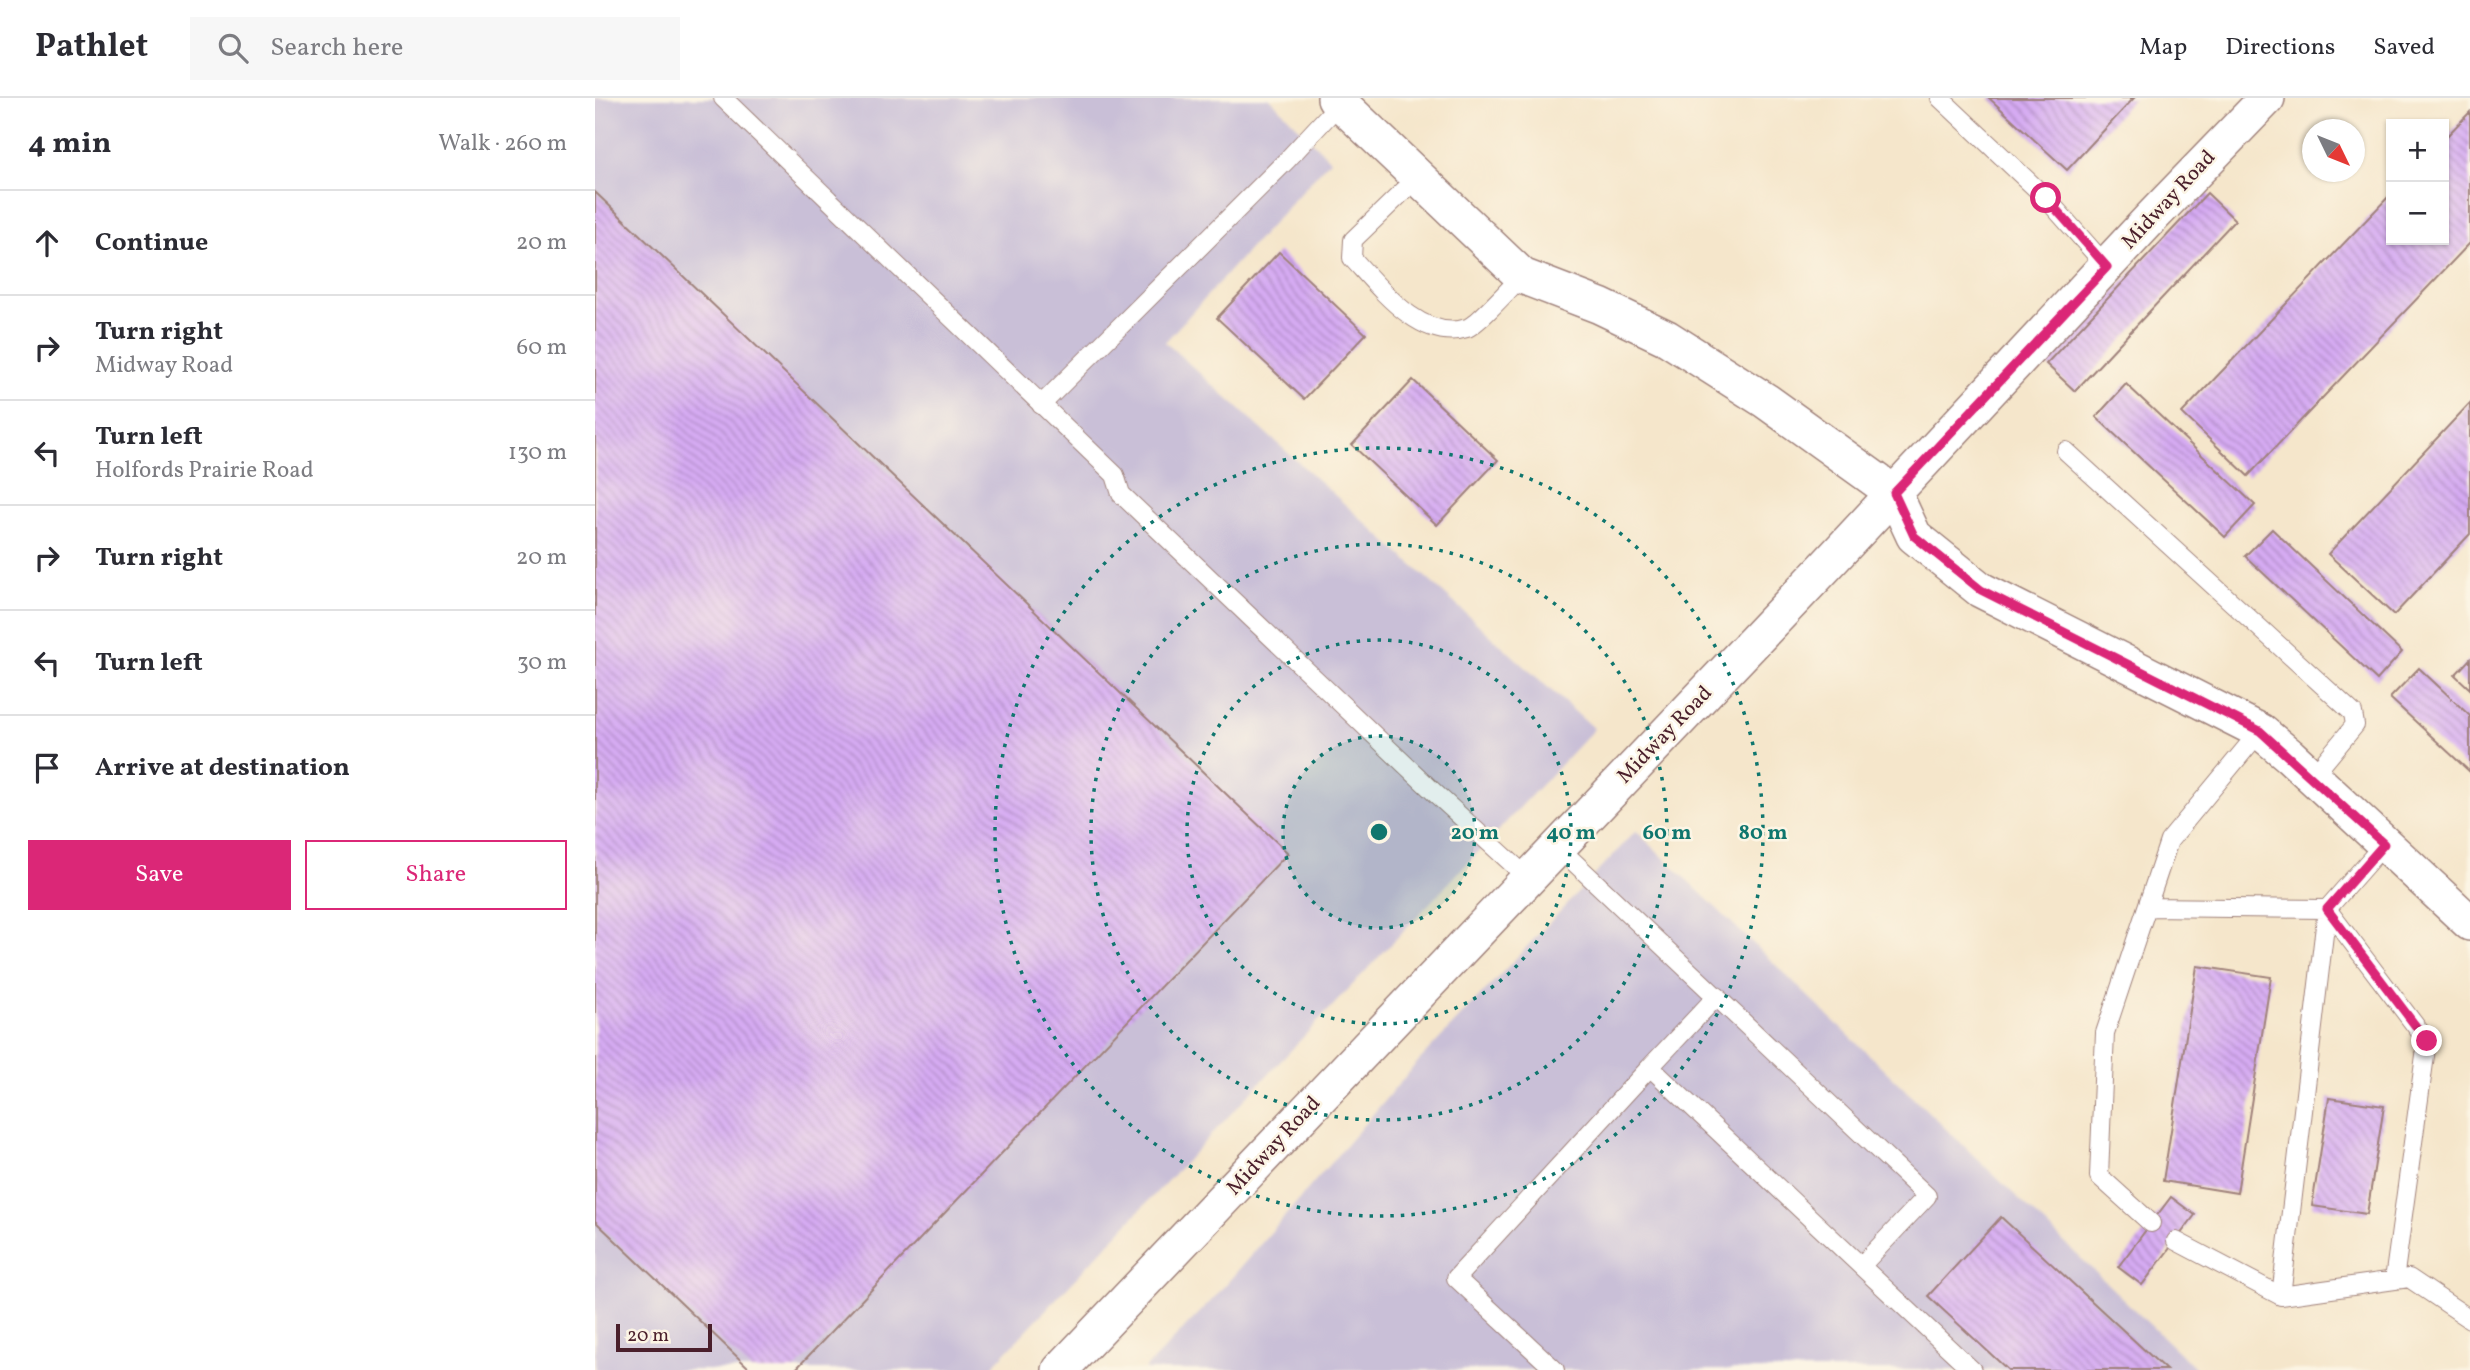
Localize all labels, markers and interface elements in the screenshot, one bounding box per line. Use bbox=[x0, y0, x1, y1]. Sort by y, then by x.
search box bbox=[190, 17, 680, 80]
text: Pathlet bbox=[35, 25, 148, 71]
icon: search bbox=[214, 29, 252, 67]
text: Search here bbox=[270, 30, 403, 66]
text: Map bbox=[2139, 31, 2187, 65]
text: Directions bbox=[2225, 31, 2335, 65]
text: Saved bbox=[2373, 31, 2435, 65]
north arrow bbox=[2302, 119, 2365, 182]
map controls bbox=[2386, 119, 2449, 245]
button: + bbox=[2386, 119, 2449, 182]
text: 4 min bbox=[28, 123, 112, 165]
text: Walk · 260 m bbox=[438, 128, 567, 160]
street label: Midway Road bbox=[2115, 144, 2223, 256]
route start bbox=[2030, 182, 2061, 213]
button: − bbox=[2386, 182, 2449, 245]
icon: ahead bbox=[28, 224, 66, 262]
text: Continue bbox=[95, 225, 208, 261]
text: 20 m bbox=[516, 227, 567, 259]
text: Turn right bbox=[95, 314, 223, 350]
icon: right bbox=[28, 329, 66, 367]
text: 60 m bbox=[517, 332, 567, 364]
text: Midway Road bbox=[95, 350, 233, 382]
text: Turn left bbox=[95, 419, 203, 455]
icon: left bbox=[28, 434, 66, 472]
text: 130 m bbox=[508, 437, 567, 469]
text: Holfords Prairie Road bbox=[95, 455, 314, 487]
icon: right bbox=[28, 539, 66, 577]
text: Turn right bbox=[95, 540, 223, 576]
text: 20 m bbox=[516, 542, 567, 574]
icon: left bbox=[28, 644, 66, 682]
text: Turn left bbox=[95, 645, 203, 681]
text: 30 m bbox=[517, 647, 567, 679]
street label: Midway Road bbox=[1611, 680, 1719, 790]
icon: arrive bbox=[28, 749, 66, 787]
text: Arrive at destination bbox=[95, 750, 350, 786]
text: 20 m bbox=[1451, 819, 1499, 848]
text: 40 m bbox=[1546, 819, 1596, 848]
text: 60 m bbox=[1643, 819, 1691, 848]
text: 80 m bbox=[1739, 819, 1787, 848]
centre of rings bbox=[1367, 820, 1391, 844]
button: Save bbox=[28, 840, 291, 910]
button: Share bbox=[305, 840, 567, 910]
route end bbox=[2411, 1025, 2442, 1056]
street label: Midway Road bbox=[1220, 1090, 1328, 1202]
scale bar bbox=[616, 1321, 712, 1353]
text: 20 m bbox=[627, 1323, 669, 1349]

